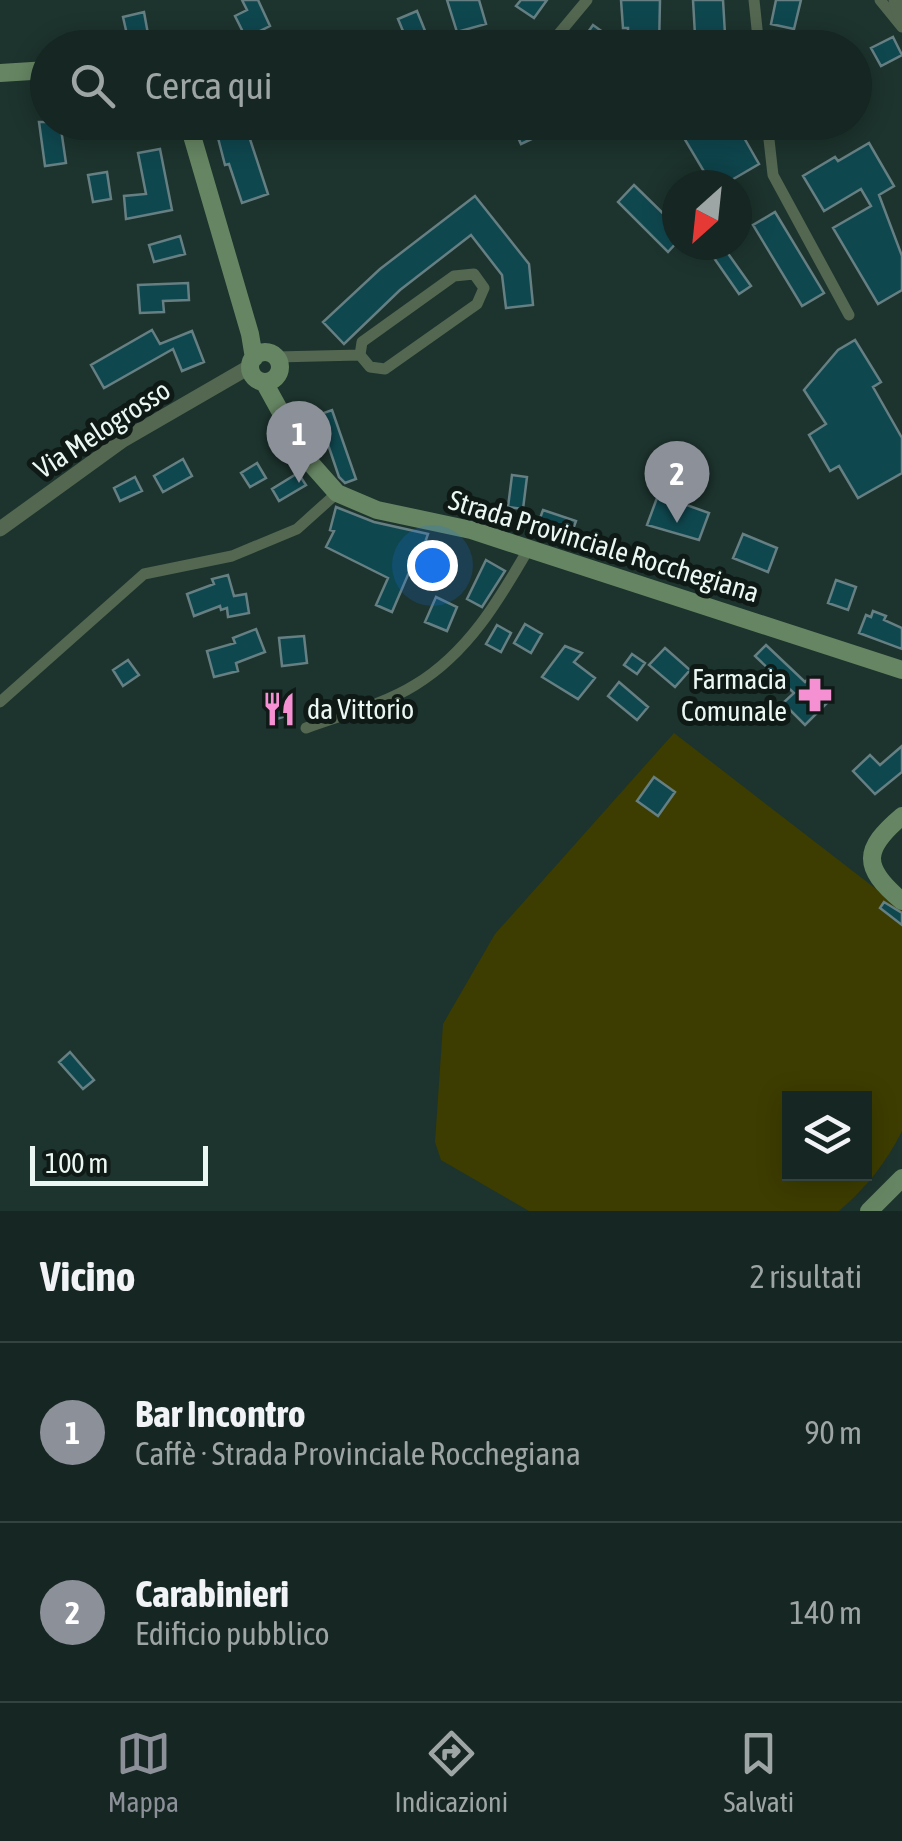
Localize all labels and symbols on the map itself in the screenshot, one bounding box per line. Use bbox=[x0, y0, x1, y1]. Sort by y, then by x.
north arrow bbox=[662, 170, 752, 260]
street label: Via Melogrosso bbox=[28, 373, 176, 485]
pin: 1 bbox=[266, 400, 332, 483]
pin: 2 bbox=[644, 440, 710, 523]
street label: Strada Provinciale Rocchegiana bbox=[445, 483, 763, 609]
your location bbox=[407, 540, 458, 591]
place label: Farmacia Comunale bbox=[681, 663, 787, 727]
pharmacy icon: Farmacia Comunale bbox=[796, 676, 834, 714]
restaurant icon: da Vittorio bbox=[260, 690, 298, 728]
place label: da Vittorio bbox=[307, 693, 414, 725]
scale bar bbox=[30, 1141, 208, 1186]

